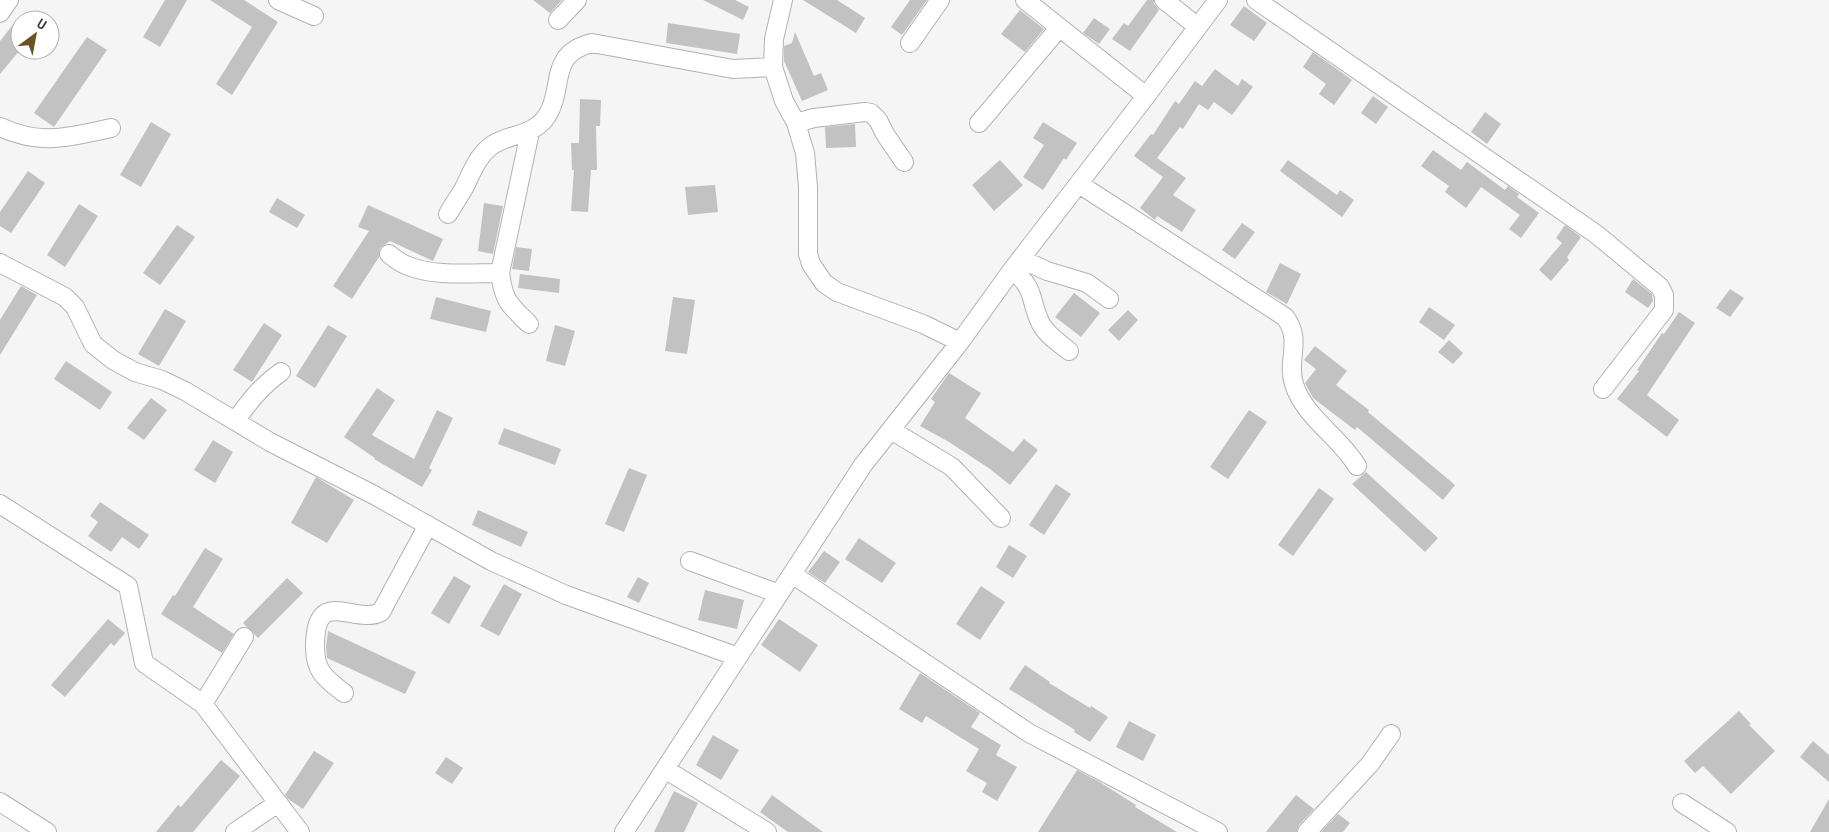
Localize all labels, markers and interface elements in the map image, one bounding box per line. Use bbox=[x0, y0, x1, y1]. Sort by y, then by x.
north arrow bbox=[10, 10, 60, 60]
text: U bbox=[34, 14, 50, 34]

